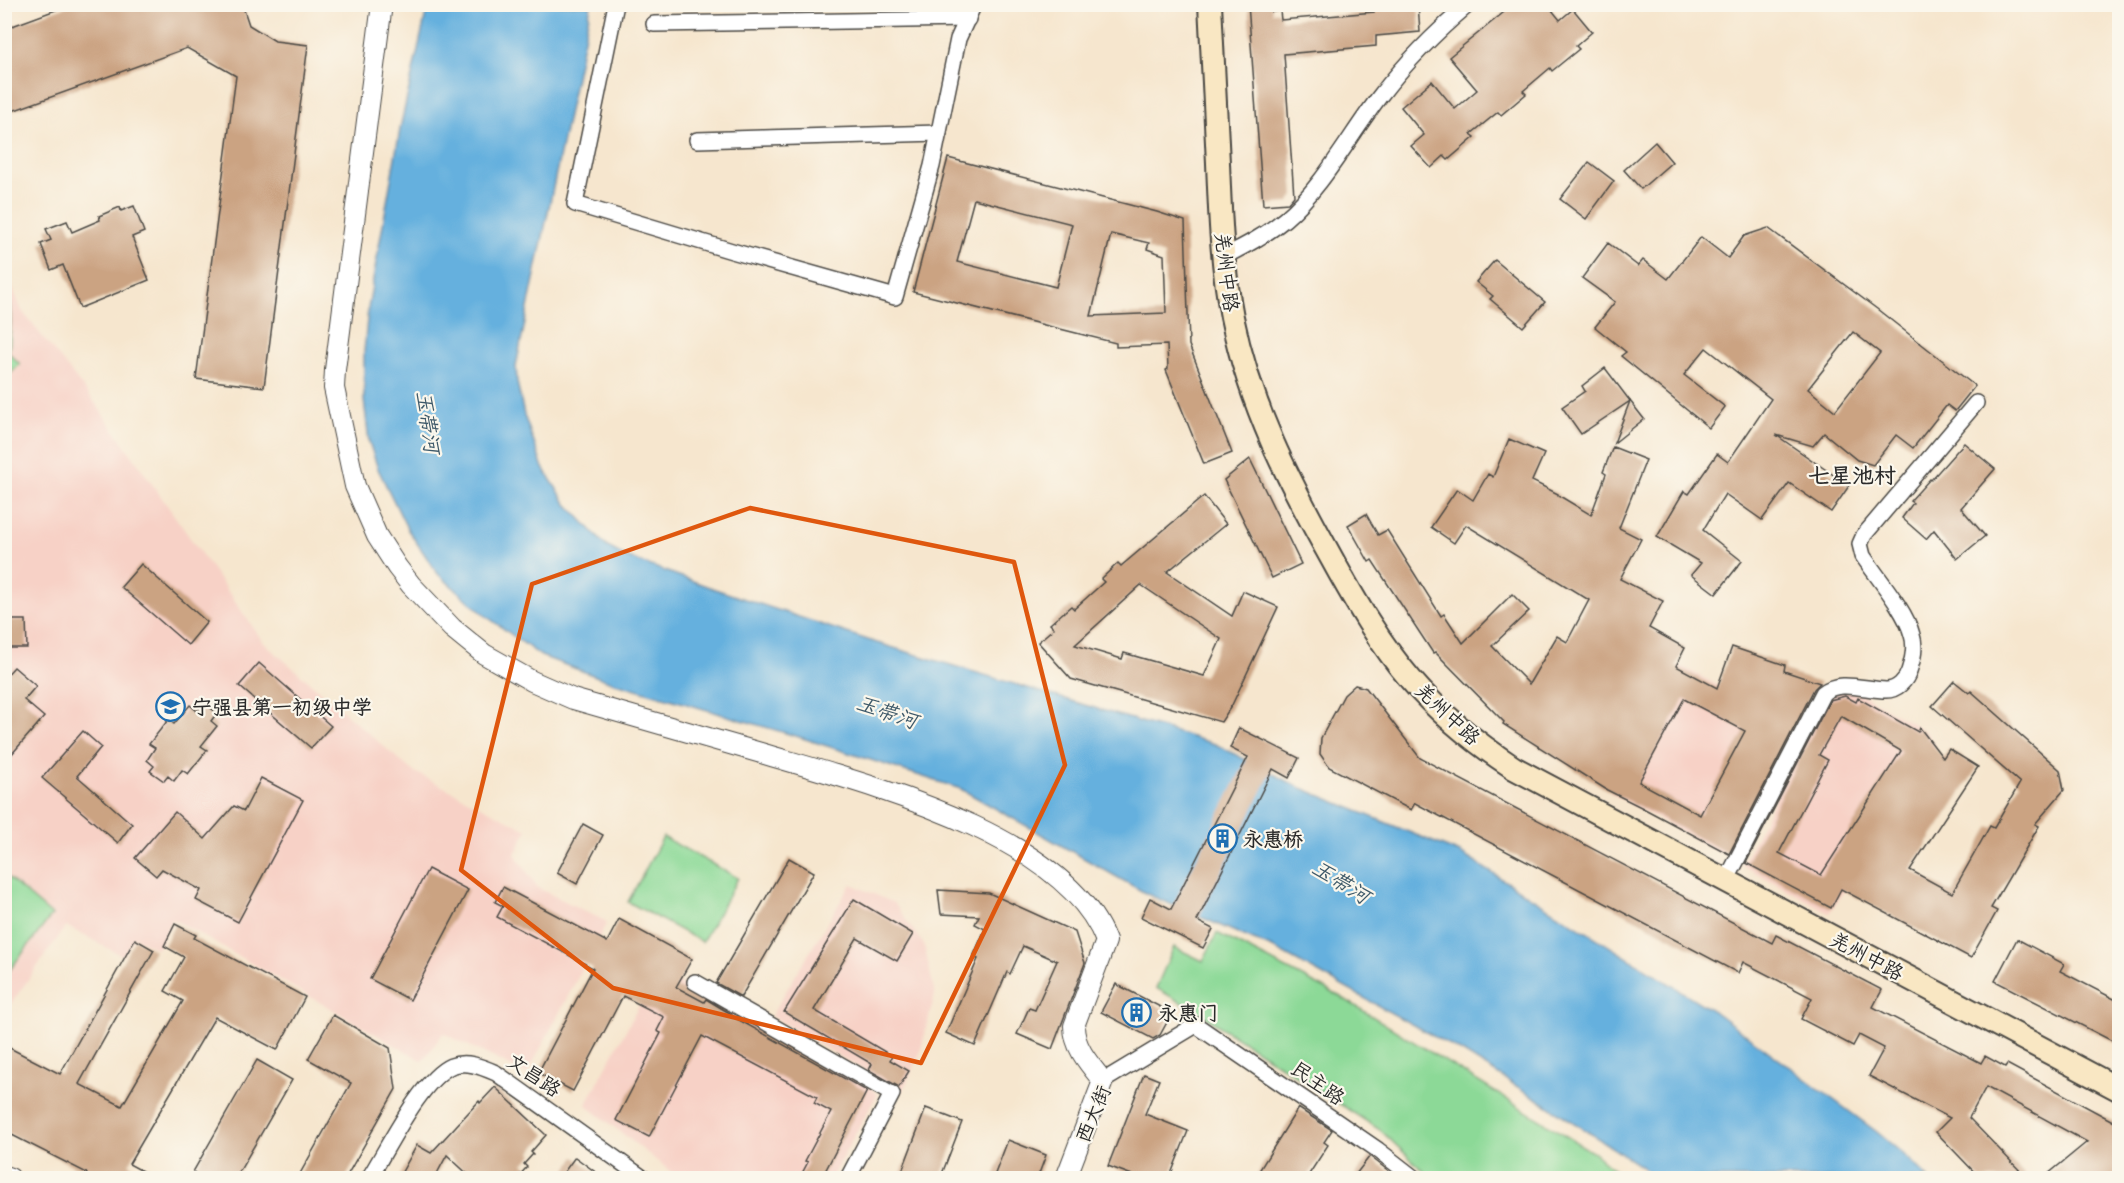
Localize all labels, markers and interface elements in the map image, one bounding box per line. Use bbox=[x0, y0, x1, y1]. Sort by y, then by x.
street label: 羌州中路 bbox=[1207, 231, 1242, 315]
water label: 玉带河 bbox=[408, 389, 444, 458]
district label: 七星池村 bbox=[1808, 465, 1896, 492]
street label: 羌州中路 bbox=[1409, 679, 1485, 753]
school or university icon: 宁强县第一初级中学 bbox=[155, 691, 187, 723]
water label: 玉带河 bbox=[852, 691, 923, 738]
place label: 宁强县第一初级中学 bbox=[192, 697, 372, 722]
building icon: 永惠桥 bbox=[1206, 823, 1238, 855]
place label: 永惠桥 bbox=[1243, 829, 1303, 854]
water label: 玉带河 bbox=[1306, 856, 1376, 914]
street label: 羌州中路 bbox=[1825, 928, 1908, 988]
building icon: 永惠门 bbox=[1121, 997, 1153, 1029]
place label: 永惠门 bbox=[1158, 1003, 1218, 1028]
street label: 文昌路 bbox=[501, 1050, 565, 1105]
street label: 民主路 bbox=[1285, 1058, 1349, 1113]
street label: 西大街 bbox=[1073, 1083, 1119, 1147]

